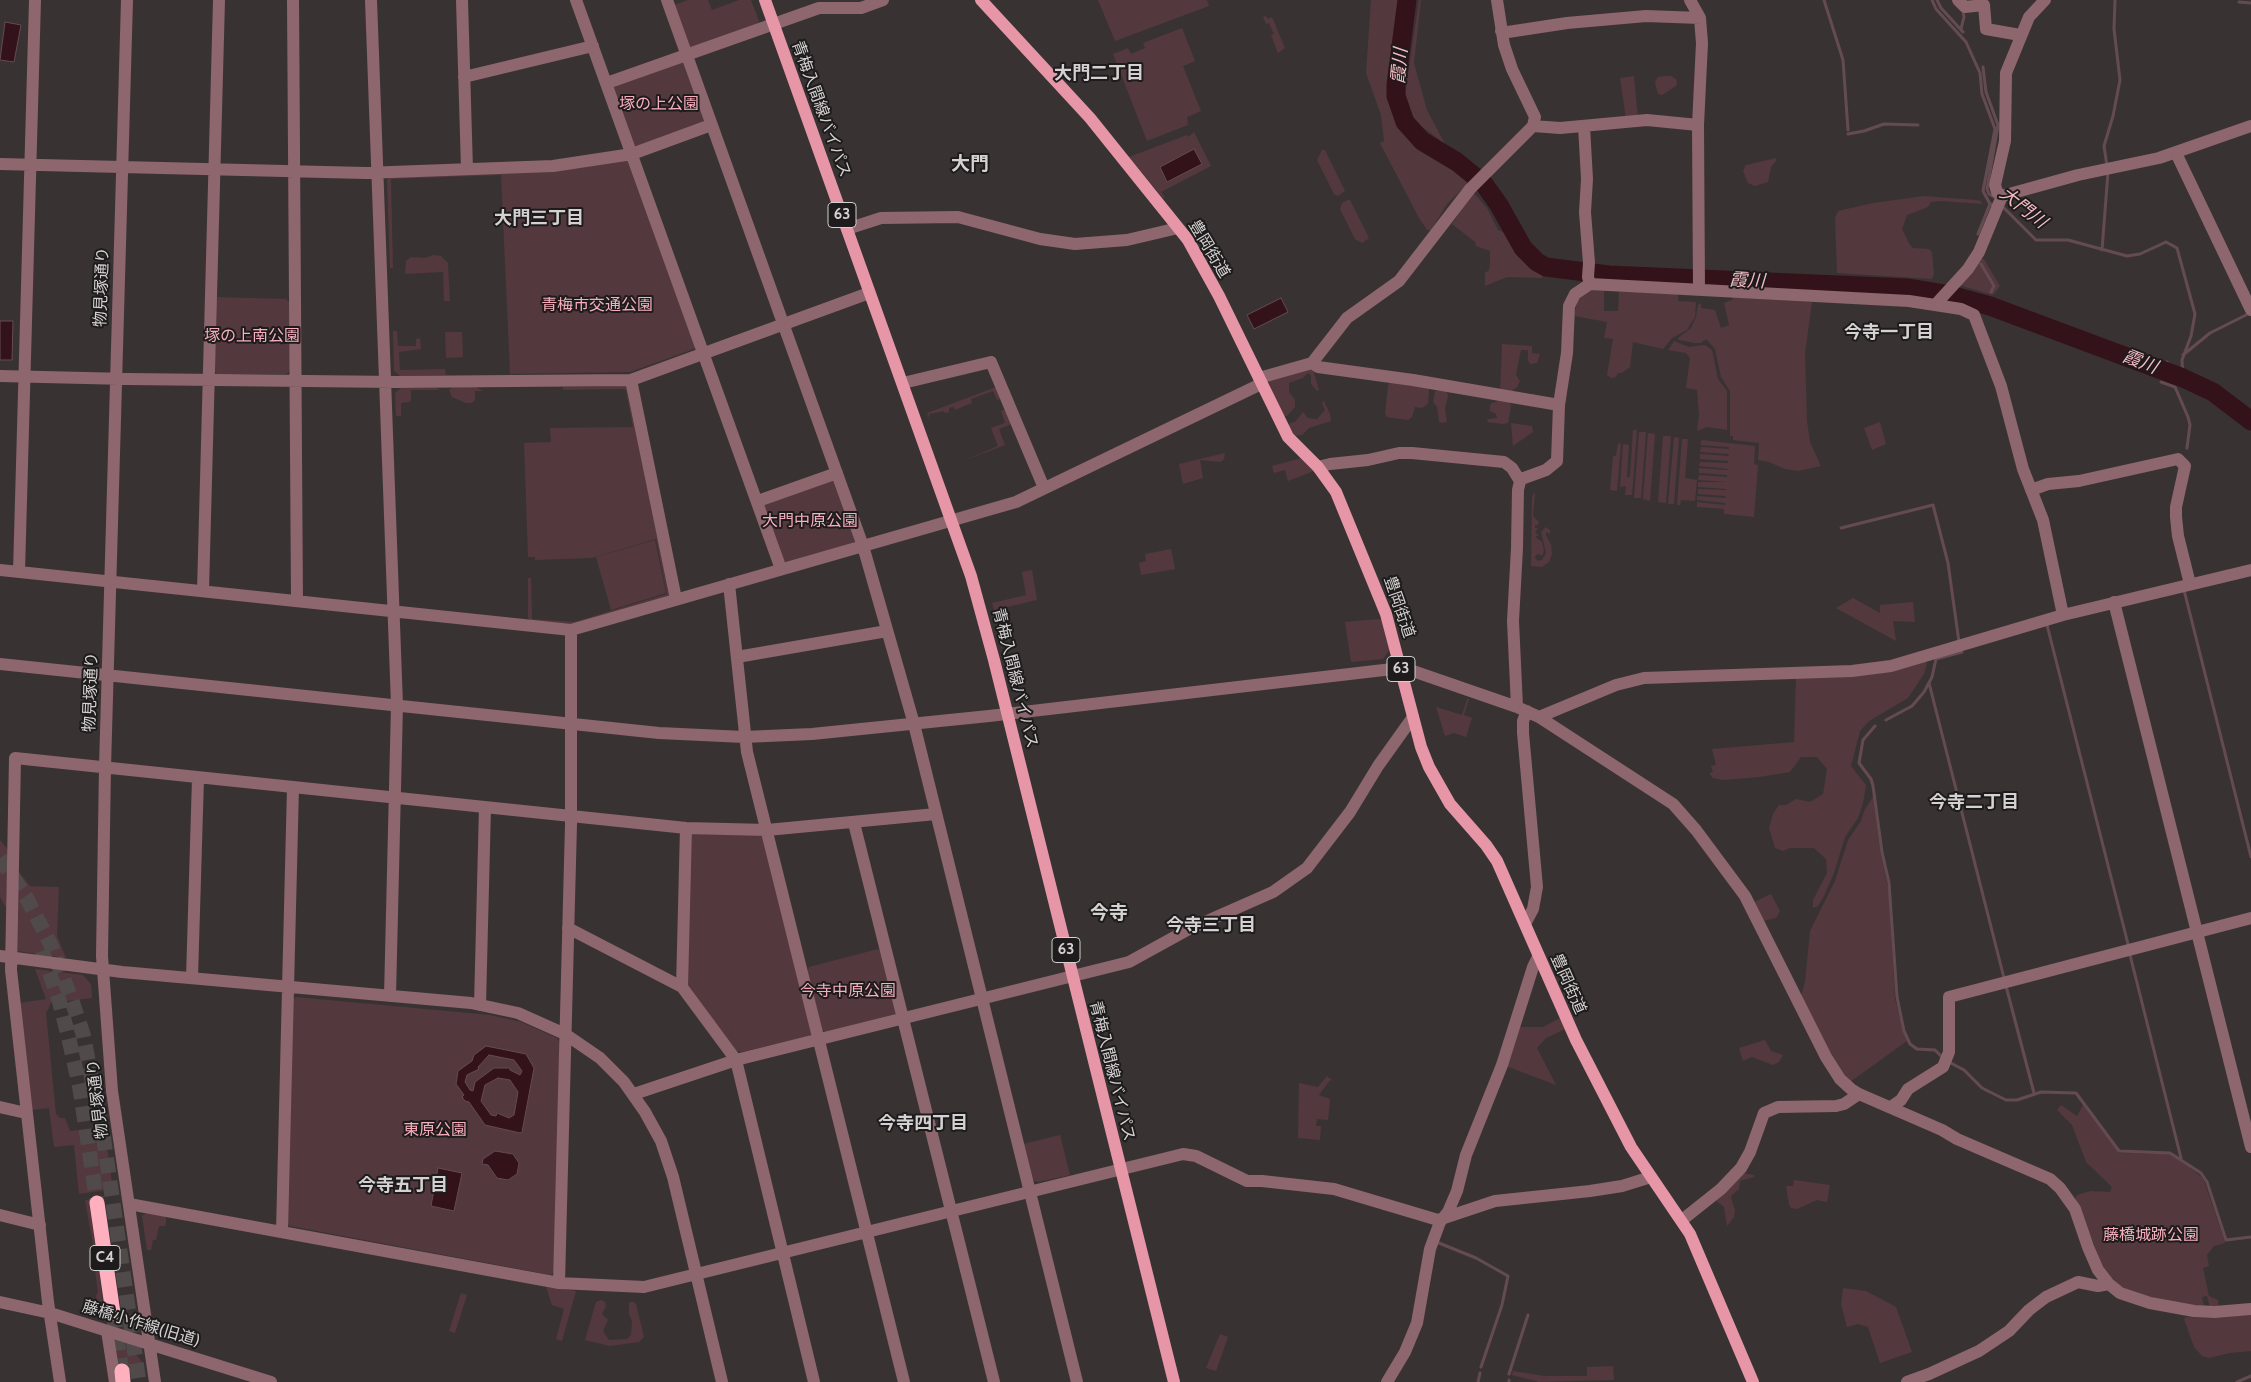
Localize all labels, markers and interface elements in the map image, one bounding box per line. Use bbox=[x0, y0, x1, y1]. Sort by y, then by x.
street label: 青梅入間線バイパス bbox=[787, 38, 855, 180]
water label: 霞川 bbox=[1388, 47, 1412, 85]
district label: 大門二丁目 bbox=[1054, 63, 1144, 85]
park label: 塚の上公園 bbox=[619, 94, 699, 114]
district label: 大門 bbox=[951, 153, 989, 175]
water label: 大門川 bbox=[1995, 183, 2051, 233]
road number: 63 bbox=[828, 202, 856, 228]
district label: 大門三丁目 bbox=[494, 208, 584, 230]
street label: 豊岡街道 bbox=[1184, 217, 1234, 281]
street label: 物見塚通り bbox=[91, 247, 113, 327]
water label: 霞川 bbox=[1728, 269, 1766, 293]
park label: 青梅市交通公園 bbox=[541, 295, 653, 315]
district label: 今寺一丁目 bbox=[1844, 322, 1934, 344]
park label: 塚の上南公園 bbox=[204, 326, 300, 346]
water label: 霞川 bbox=[2119, 345, 2161, 379]
park label: 大門中原公園 bbox=[762, 511, 858, 531]
street label: 豊岡街道 bbox=[1380, 574, 1418, 640]
street label: 青梅入間線バイパス bbox=[988, 606, 1042, 750]
street label: 物見塚通り bbox=[80, 652, 102, 732]
road number: 63 bbox=[1387, 656, 1415, 682]
district label: 今寺二丁目 bbox=[1929, 792, 2019, 814]
district label: 今寺 bbox=[1090, 902, 1128, 924]
district label: 今寺三丁目 bbox=[1166, 915, 1256, 937]
road number: 63 bbox=[1052, 938, 1080, 962]
street label: 豊岡街道 bbox=[1546, 951, 1590, 1017]
park label: 今寺中原公園 bbox=[800, 981, 896, 1001]
street label: 青梅入間線バイパス bbox=[1085, 999, 1139, 1143]
street label: 物見塚通り bbox=[84, 1058, 112, 1140]
district label: 今寺四丁目 bbox=[878, 1113, 968, 1135]
park label: 東原公園 bbox=[403, 1120, 467, 1140]
district label: 今寺五丁目 bbox=[358, 1175, 448, 1197]
park label: 藤橋城跡公園 bbox=[2103, 1225, 2199, 1245]
road number: C4 bbox=[90, 1246, 120, 1270]
street label: 藤橋小作線(旧道) bbox=[80, 1297, 202, 1351]

